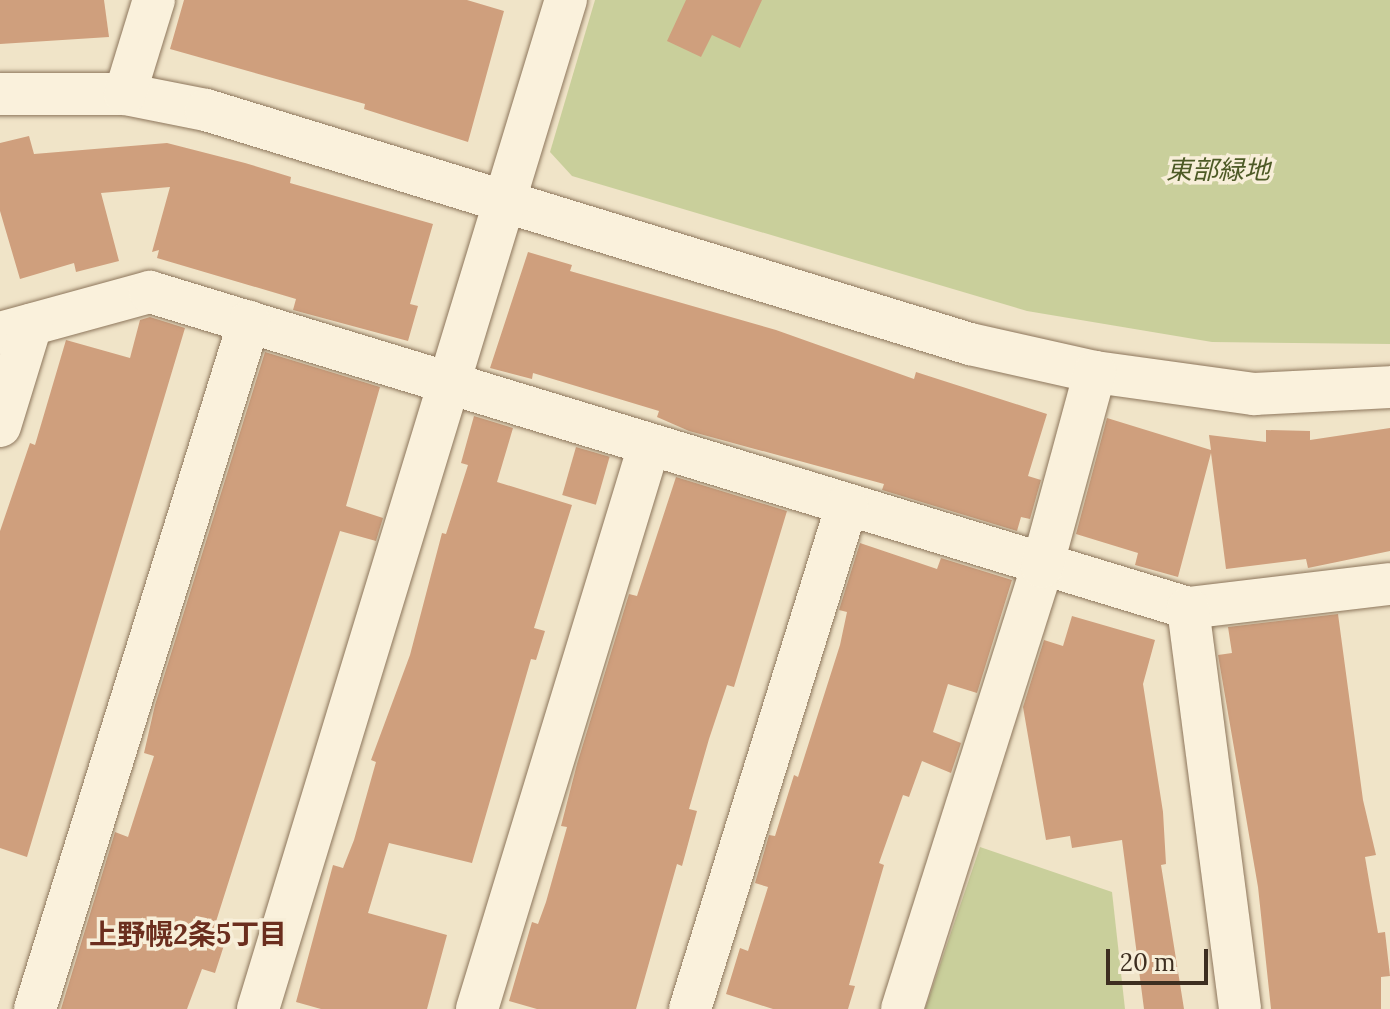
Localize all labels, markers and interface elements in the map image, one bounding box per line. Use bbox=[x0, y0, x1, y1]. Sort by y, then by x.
park label: 東部緑地 bbox=[1166, 154, 1270, 186]
district label: 上野幌2条5丁目 bbox=[89, 917, 287, 951]
scale bar bbox=[1110, 933, 1212, 983]
text: 20 m bbox=[1120, 947, 1176, 978]

